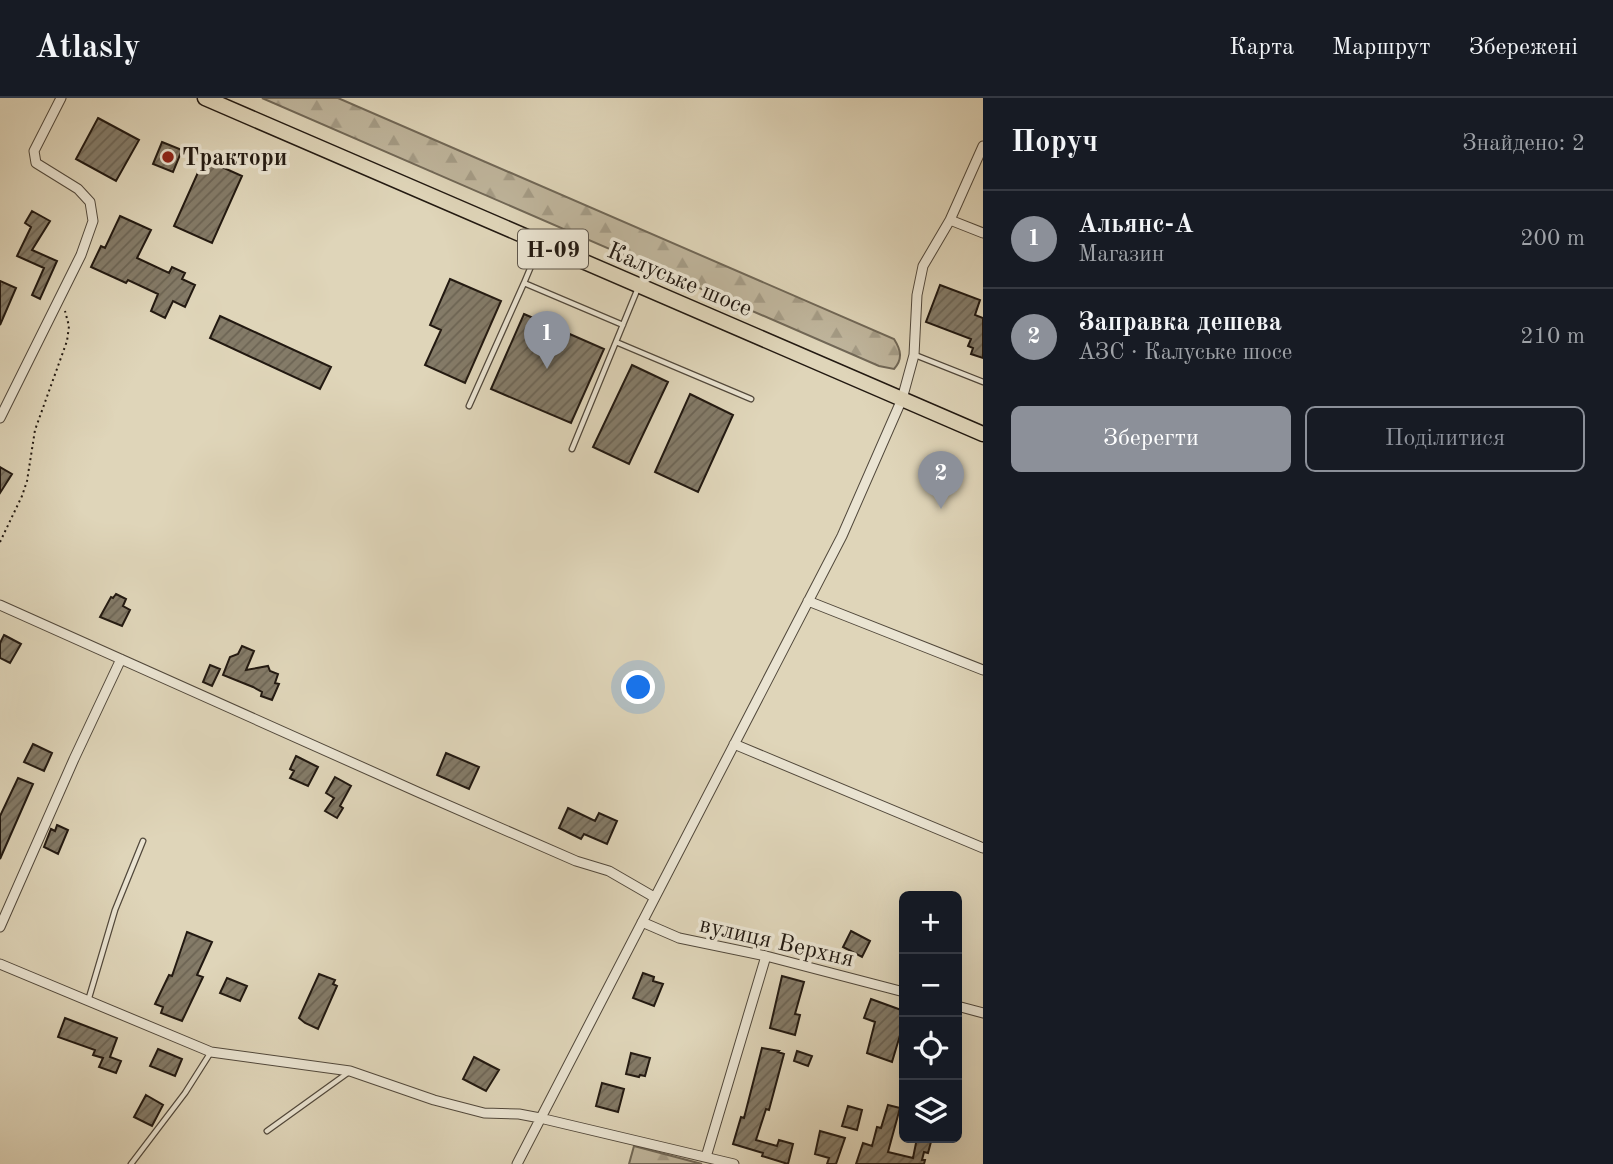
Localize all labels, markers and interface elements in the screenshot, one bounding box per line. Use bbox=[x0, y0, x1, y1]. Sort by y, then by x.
text: Atlasly bbox=[35, 32, 140, 65]
text: Карта bbox=[1229, 36, 1294, 60]
text: Маршрут bbox=[1332, 36, 1431, 60]
text: Збережені bbox=[1469, 36, 1578, 60]
text: Поруч bbox=[1011, 128, 1098, 158]
text: Знайдено: 2 bbox=[1462, 132, 1585, 155]
place label: Трактори bbox=[182, 147, 288, 171]
marker: Трактори bbox=[160, 149, 176, 165]
text: Альянс-А bbox=[1078, 212, 1194, 238]
text: 1 bbox=[1027, 227, 1041, 250]
text: 200 m bbox=[1520, 227, 1585, 250]
road number: Н-09 bbox=[518, 230, 588, 268]
street label: Калуське шосе bbox=[603, 240, 755, 322]
text: Магазин bbox=[1078, 243, 1164, 266]
text: Заправка дешева bbox=[1078, 310, 1282, 336]
pin: 1 bbox=[524, 311, 570, 369]
text: 2 bbox=[1027, 325, 1041, 348]
text: 210 m bbox=[1520, 325, 1585, 348]
text: АЗС · Калуське шосе bbox=[1078, 341, 1292, 364]
button: Зберегти bbox=[1011, 406, 1291, 472]
button: Поділитися bbox=[1305, 406, 1585, 472]
pin: 2 bbox=[918, 451, 964, 509]
your location bbox=[621, 670, 655, 704]
map controls bbox=[899, 891, 962, 1143]
button: + bbox=[899, 891, 962, 954]
street label: вулиця Верхня bbox=[697, 914, 856, 972]
button: − bbox=[899, 954, 962, 1017]
button: locate bbox=[899, 1017, 962, 1080]
button: layers bbox=[899, 1080, 962, 1143]

